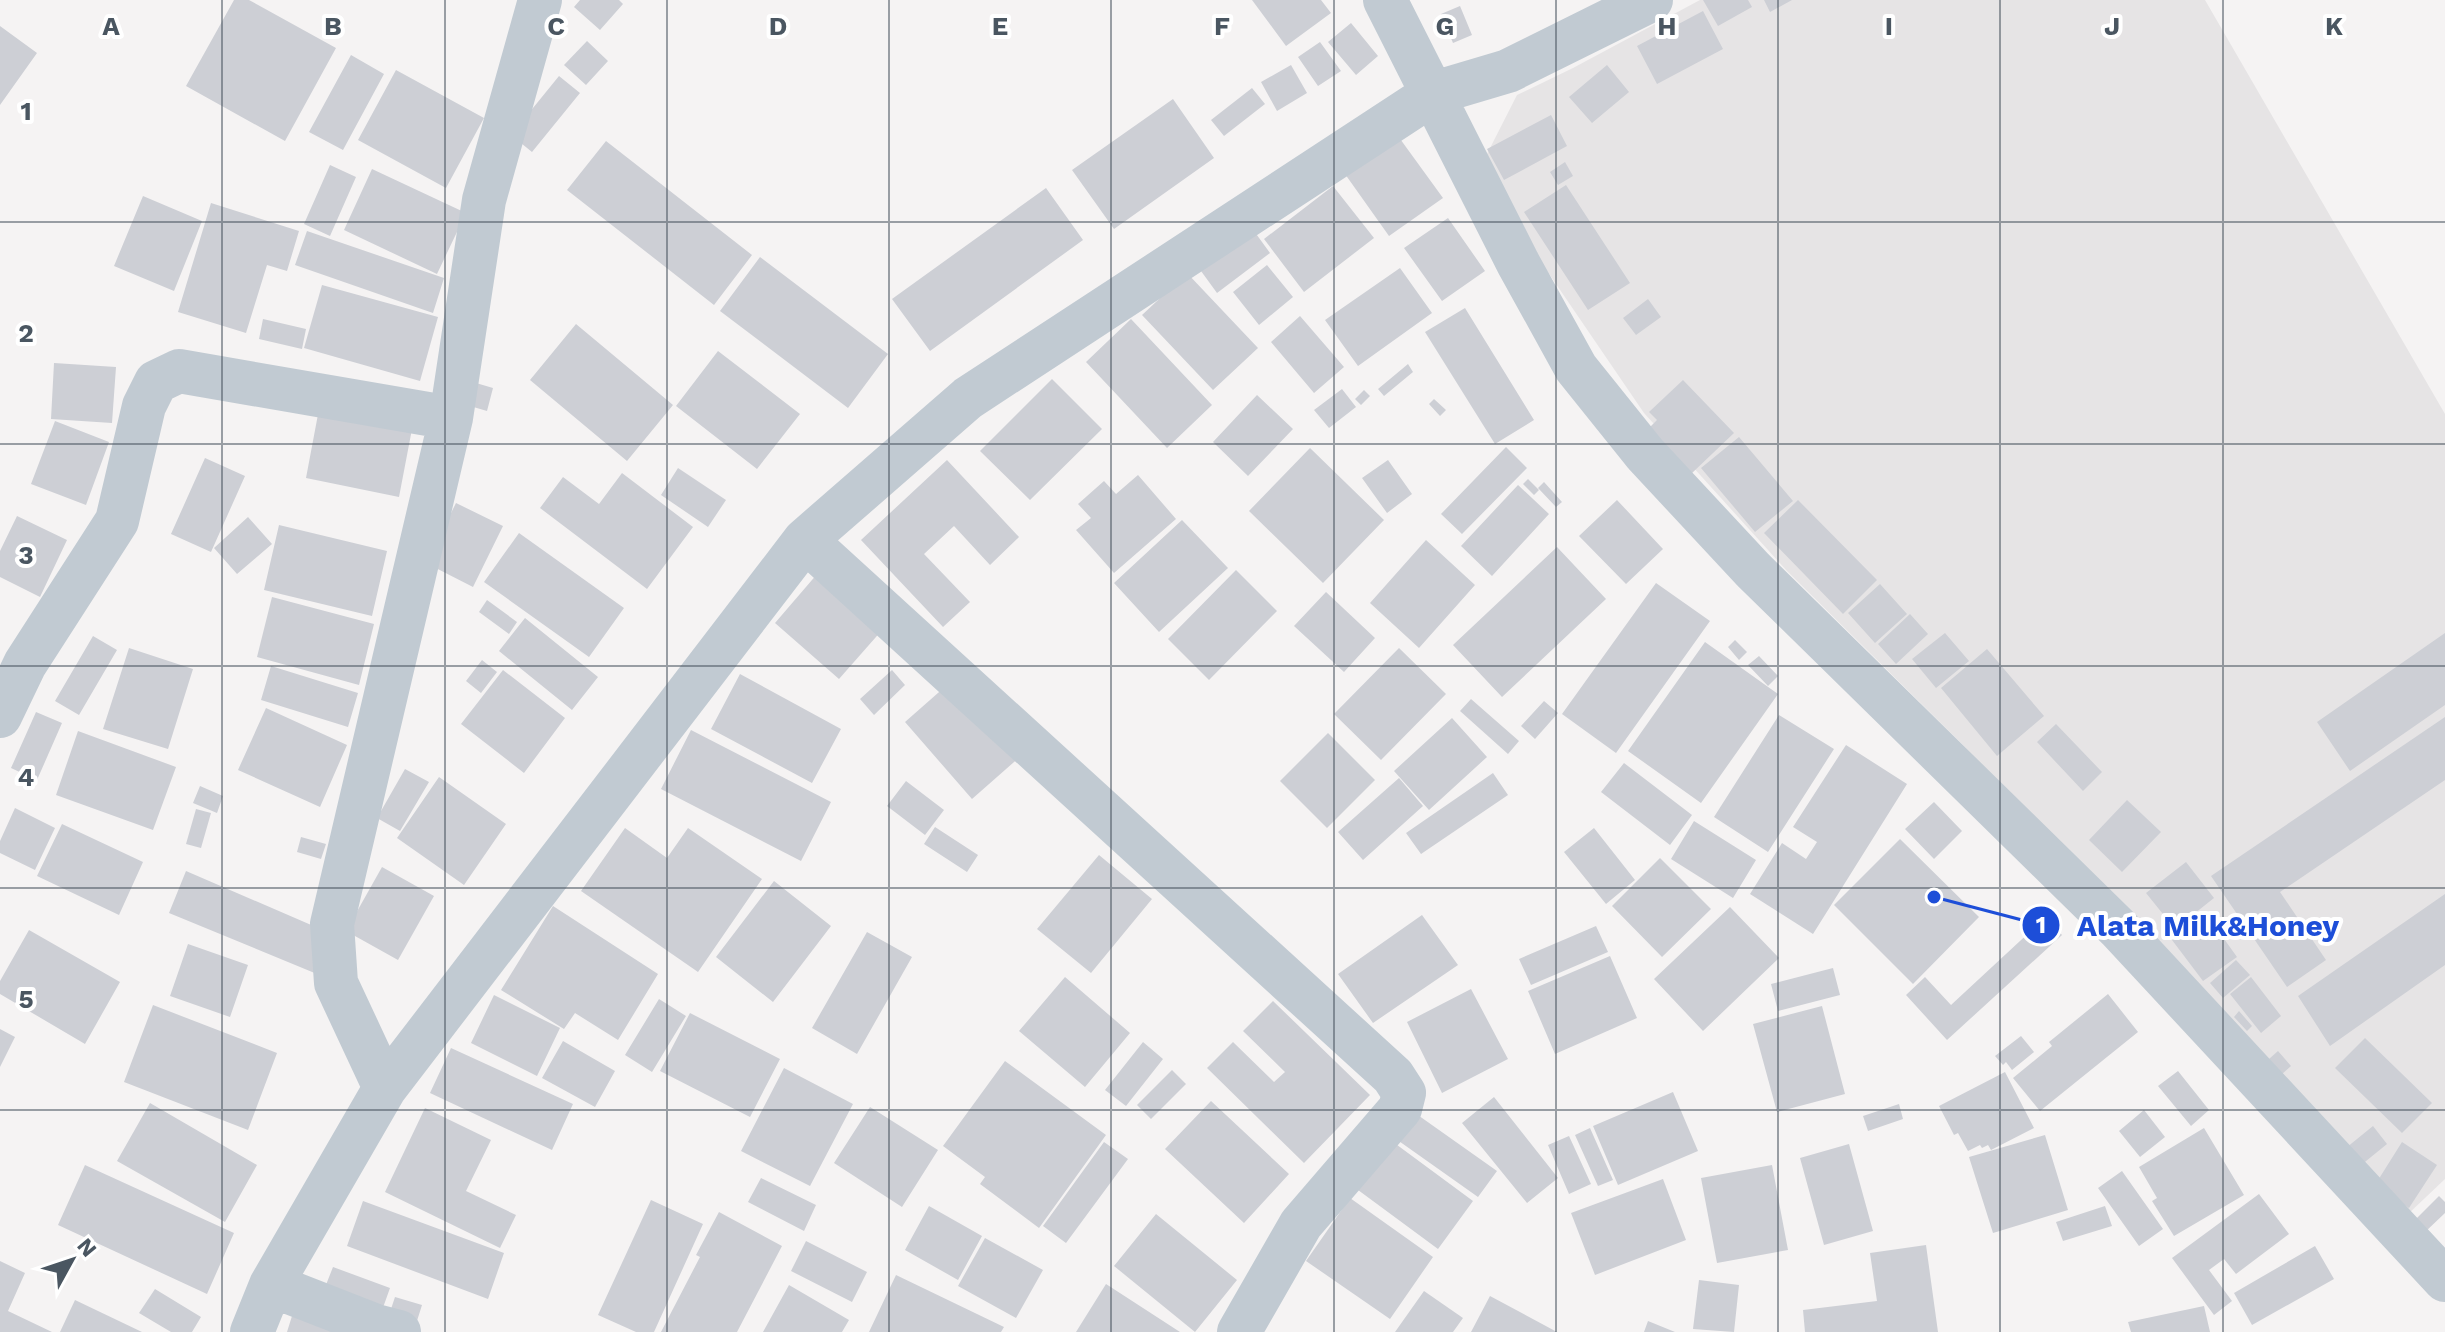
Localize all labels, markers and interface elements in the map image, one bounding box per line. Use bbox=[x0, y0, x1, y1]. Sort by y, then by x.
text: A bbox=[102, 11, 120, 41]
text: B bbox=[324, 11, 342, 41]
text: C bbox=[547, 11, 565, 41]
text: D bbox=[769, 11, 787, 41]
text: E bbox=[992, 11, 1008, 41]
text: F bbox=[1214, 11, 1230, 41]
text: G bbox=[1436, 11, 1454, 41]
text: H bbox=[1657, 11, 1677, 41]
text: I bbox=[1885, 11, 1893, 41]
text: J bbox=[2104, 11, 2120, 41]
text: K bbox=[2325, 11, 2343, 41]
text: 1 bbox=[20, 96, 32, 126]
text: 2 bbox=[18, 318, 34, 348]
text: 3 bbox=[18, 540, 34, 570]
text: 4 bbox=[18, 762, 35, 792]
callout: Alata Milk&Honey bbox=[2021, 898, 2355, 952]
text: Alata Milk&Honey bbox=[2077, 908, 2339, 943]
text: 1 bbox=[2036, 911, 2046, 939]
text: 5 bbox=[18, 984, 34, 1014]
north arrow bbox=[32, 1220, 112, 1300]
text: N bbox=[72, 1233, 102, 1262]

